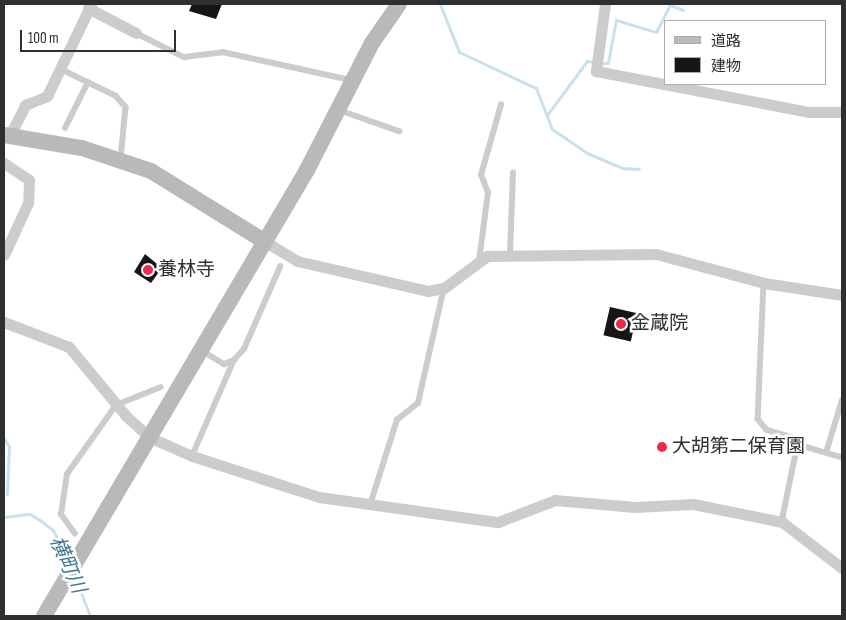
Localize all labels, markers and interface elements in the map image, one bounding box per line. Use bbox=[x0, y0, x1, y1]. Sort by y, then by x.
scale bar bbox=[22, 20, 179, 52]
legend bbox=[664, 20, 826, 85]
text: 100 m bbox=[28, 29, 59, 48]
text: 道路 bbox=[711, 32, 741, 51]
text: 建物 bbox=[711, 57, 741, 76]
place label: 養林寺 bbox=[158, 259, 215, 281]
marker: 養林寺 bbox=[142, 264, 154, 276]
place label: 金蔵院 bbox=[631, 313, 688, 335]
marker: 金蔵院 bbox=[615, 318, 627, 330]
place label: 大胡第二保育園 bbox=[672, 436, 805, 458]
marker: 大胡第二保育園 bbox=[656, 441, 668, 453]
water label: 横町川 bbox=[44, 533, 90, 597]

